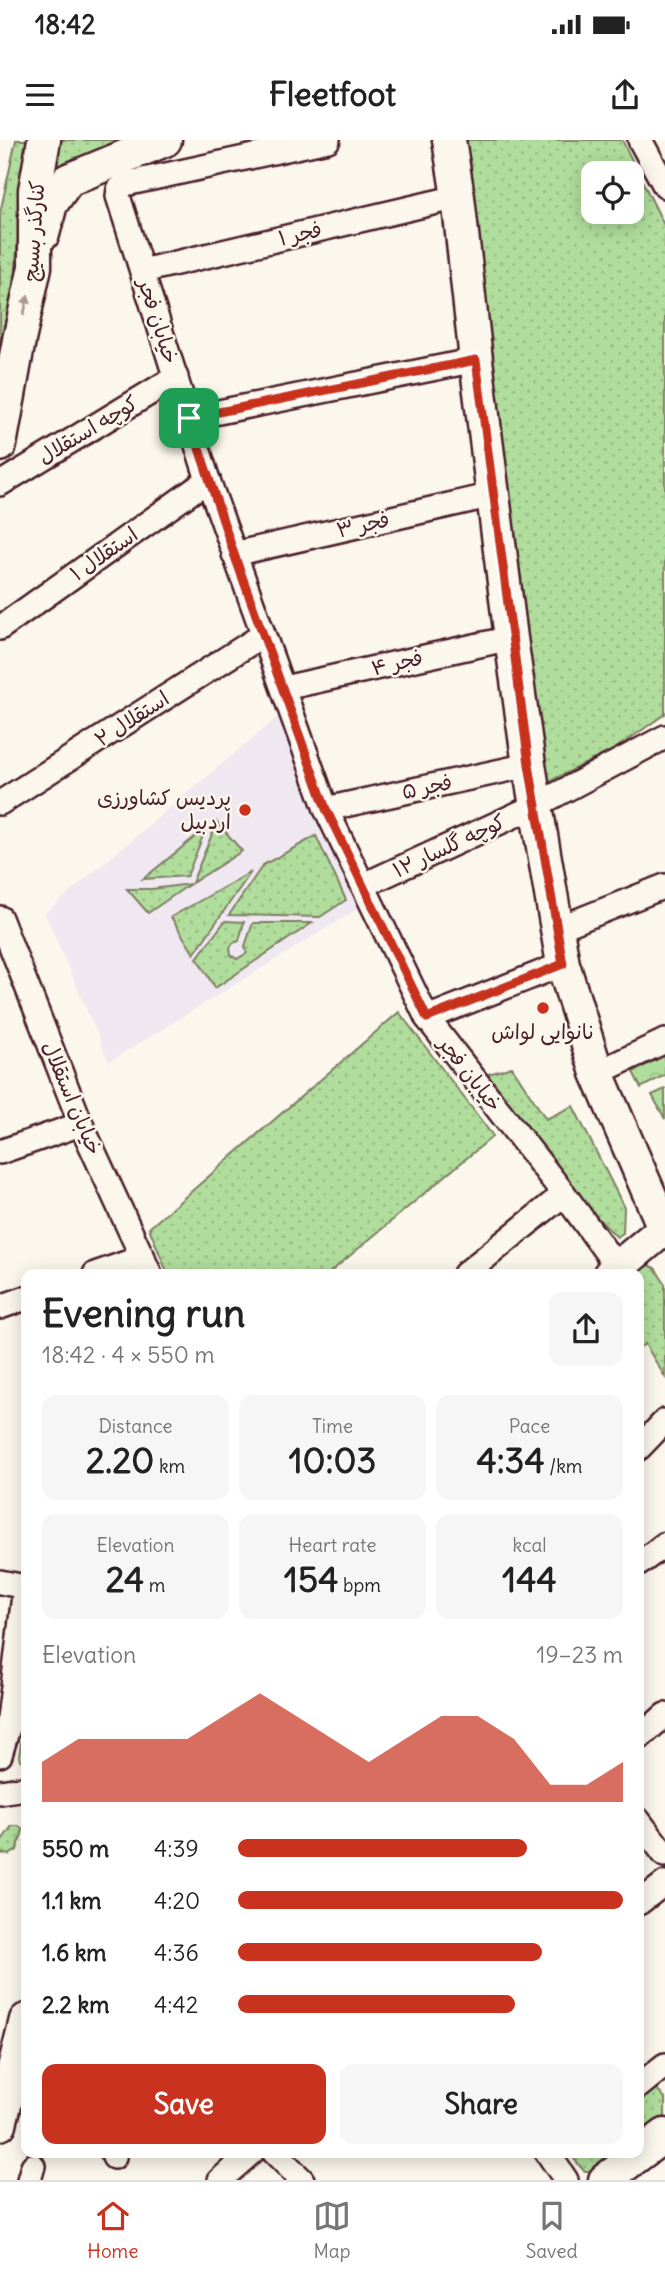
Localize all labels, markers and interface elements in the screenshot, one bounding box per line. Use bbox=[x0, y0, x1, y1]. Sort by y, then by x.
text: 18:42 bbox=[35, 8, 95, 41]
text: Fleetfoot bbox=[269, 74, 396, 115]
icon: menu bbox=[21, 76, 59, 114]
icon: share bbox=[606, 76, 644, 114]
map controls bbox=[581, 161, 644, 224]
button: locate bbox=[581, 161, 644, 224]
street label: کنارگذر بسیج bbox=[17, 179, 51, 283]
street label: فجر ۱ bbox=[275, 215, 324, 252]
street label: خیابان فجر bbox=[131, 273, 185, 367]
one-way arrow bbox=[21, 294, 32, 316]
pin bbox=[159, 388, 219, 448]
street label: کوچه استقلال bbox=[33, 389, 143, 470]
icon: arrive bbox=[170, 399, 208, 437]
street label: فجر ۳ bbox=[334, 505, 392, 544]
street label: استقلال ۱ bbox=[64, 520, 143, 587]
street label: فجر ۴ bbox=[369, 644, 425, 682]
street label: استقلال ۲ bbox=[89, 685, 174, 753]
street label: فجر ۵ bbox=[399, 768, 455, 805]
place label: پردیس کشاورزی اردبیل bbox=[97, 784, 231, 835]
marker: پردیس کشاورزی اردبیل bbox=[237, 802, 253, 818]
street label: کوچه گلسار ۱۲ bbox=[388, 808, 510, 883]
marker: نانوایی لواش bbox=[535, 1000, 551, 1016]
place label: نانوایی لواش bbox=[491, 1018, 595, 1046]
street label: خیابان فجر bbox=[431, 1029, 508, 1117]
street label: خیابان استقلال bbox=[36, 1037, 109, 1159]
text: Evening run bbox=[42, 1290, 245, 1337]
button: share bbox=[549, 1292, 623, 1366]
text: 18:42 · 4 × 550 m bbox=[42, 1340, 215, 1369]
text: Distance bbox=[98, 1414, 173, 1438]
text: Time bbox=[312, 1414, 353, 1438]
text: Pace bbox=[509, 1414, 550, 1438]
text: 2.20 bbox=[86, 1438, 154, 1482]
text: 10:03 bbox=[289, 1438, 376, 1482]
text: 4:34 bbox=[476, 1438, 545, 1482]
text: km bbox=[154, 1454, 185, 1478]
text: /km bbox=[545, 1454, 583, 1478]
text: Elevation bbox=[97, 1533, 174, 1557]
text: Heart rate bbox=[288, 1533, 377, 1557]
text: kcal bbox=[512, 1533, 547, 1557]
text: 24 bbox=[105, 1557, 144, 1601]
text: 154 bbox=[284, 1557, 338, 1601]
text: 144 bbox=[502, 1557, 557, 1601]
text: m bbox=[144, 1573, 166, 1597]
text: bpm bbox=[338, 1573, 381, 1597]
text: Elevation bbox=[42, 1640, 136, 1669]
text: 19–23 m bbox=[536, 1640, 623, 1669]
text: 550 m bbox=[42, 1834, 109, 1863]
text: 4:39 bbox=[154, 1834, 199, 1863]
text: 1.1 km bbox=[42, 1886, 101, 1915]
text: 4:20 bbox=[154, 1886, 200, 1915]
text: 1.6 km bbox=[42, 1938, 107, 1967]
text: 4:36 bbox=[154, 1938, 199, 1967]
text: 2.2 km bbox=[42, 1990, 109, 2019]
text: 4:42 bbox=[154, 1990, 198, 2019]
button: Save bbox=[42, 2064, 326, 2144]
button: Share bbox=[340, 2064, 623, 2144]
tab: Home bbox=[87, 2197, 139, 2263]
tab: Map bbox=[313, 2197, 351, 2263]
tab: Saved bbox=[526, 2197, 578, 2263]

